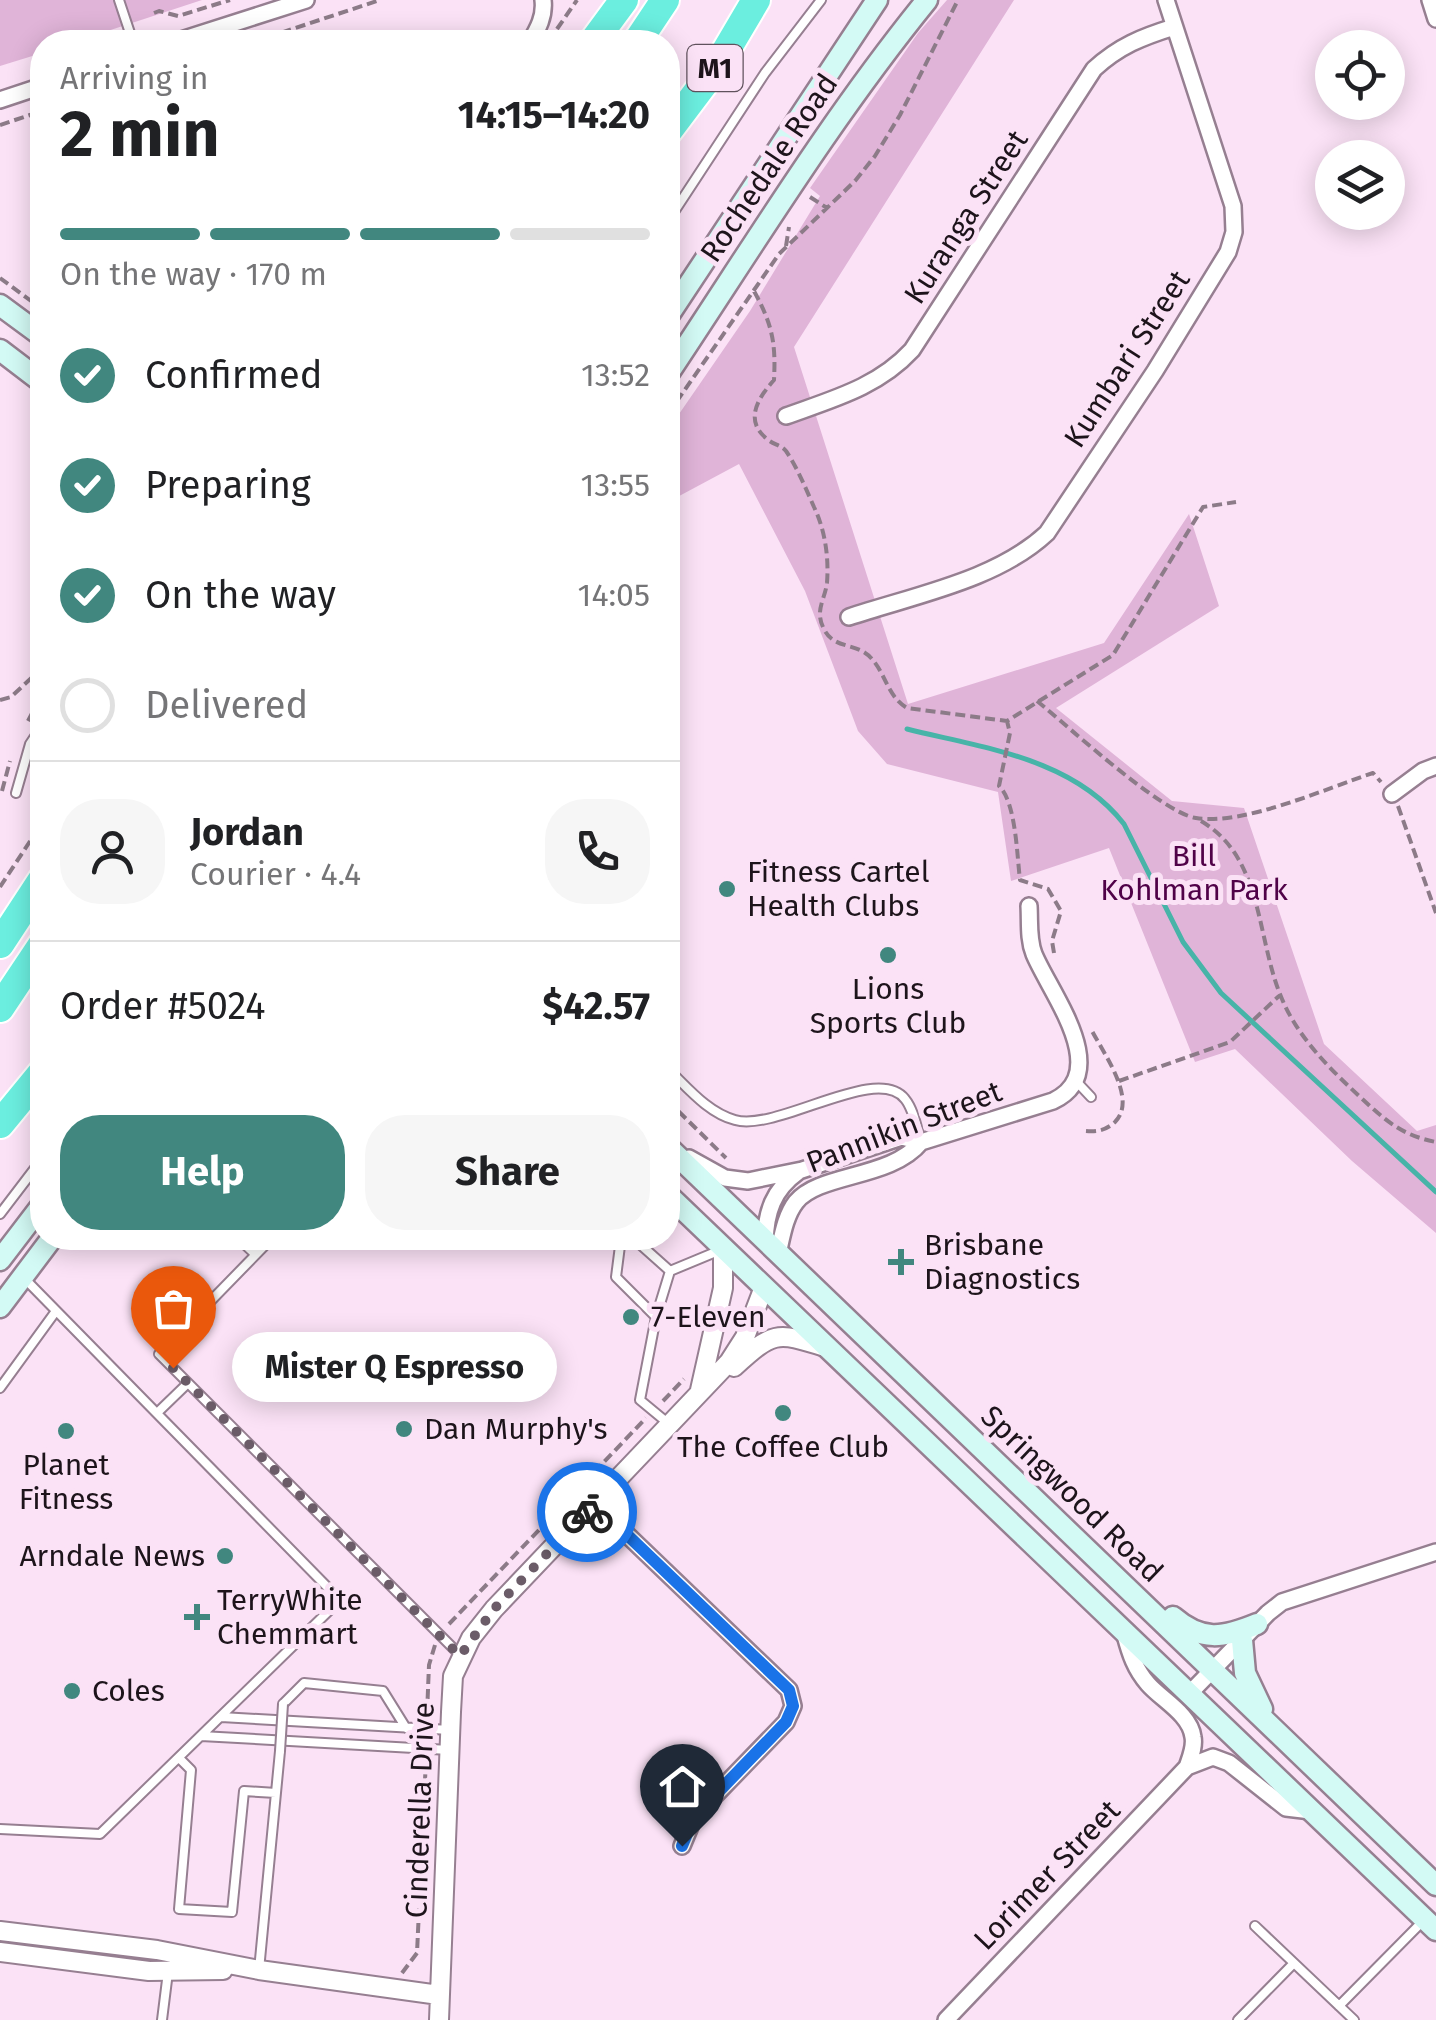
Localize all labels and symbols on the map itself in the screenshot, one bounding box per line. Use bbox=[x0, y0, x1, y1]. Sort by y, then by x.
road number: M1 bbox=[688, 45, 742, 91]
street label: Rochedale Road bbox=[693, 67, 845, 269]
street label: Kuranga Street bbox=[896, 123, 1036, 311]
street label: Kumbari Street bbox=[1056, 264, 1198, 454]
park label: Bill Kohlman Park bbox=[1100, 838, 1289, 908]
place label: Fitness Cartel Health Clubs bbox=[747, 854, 930, 924]
marker: Fitness Cartel Health Clubs bbox=[716, 878, 738, 900]
marker: Lions Sports Club bbox=[877, 944, 899, 966]
place label: Lions Sports Club bbox=[810, 971, 966, 1041]
street label: Pannikin Street bbox=[801, 1073, 1007, 1181]
place label: Brisbane Diagnostics bbox=[924, 1227, 1080, 1297]
marker: Brisbane Diagnostics bbox=[888, 1249, 914, 1275]
pin bbox=[131, 1266, 216, 1369]
place label: 7-Eleven bbox=[651, 1299, 766, 1335]
marker: 7-Eleven bbox=[620, 1306, 642, 1328]
callout: Mister Q Espresso bbox=[233, 1333, 558, 1403]
street label: Springwood Road bbox=[974, 1398, 1170, 1590]
marker: The Coffee Club bbox=[772, 1402, 794, 1424]
place label: Dan Murphy's bbox=[424, 1411, 607, 1447]
marker: Dan Murphy's bbox=[393, 1418, 415, 1440]
marker: Planet Fitness bbox=[55, 1420, 77, 1442]
place label: The Coffee Club bbox=[677, 1429, 889, 1465]
place label: Planet Fitness bbox=[19, 1447, 113, 1517]
courier bbox=[537, 1462, 637, 1562]
place label: Arndale News bbox=[19, 1538, 205, 1574]
marker: Arndale News bbox=[214, 1545, 236, 1567]
place label: TerryWhite Chemmart bbox=[217, 1582, 363, 1652]
marker: TerryWhite Chemmart bbox=[186, 1606, 208, 1628]
place label: Coles bbox=[92, 1673, 165, 1709]
marker: Coles bbox=[61, 1680, 83, 1702]
street label: Cinderella Drive bbox=[398, 1701, 442, 1919]
pin bbox=[640, 1744, 725, 1847]
street label: Lorimer Street bbox=[966, 1792, 1128, 1958]

